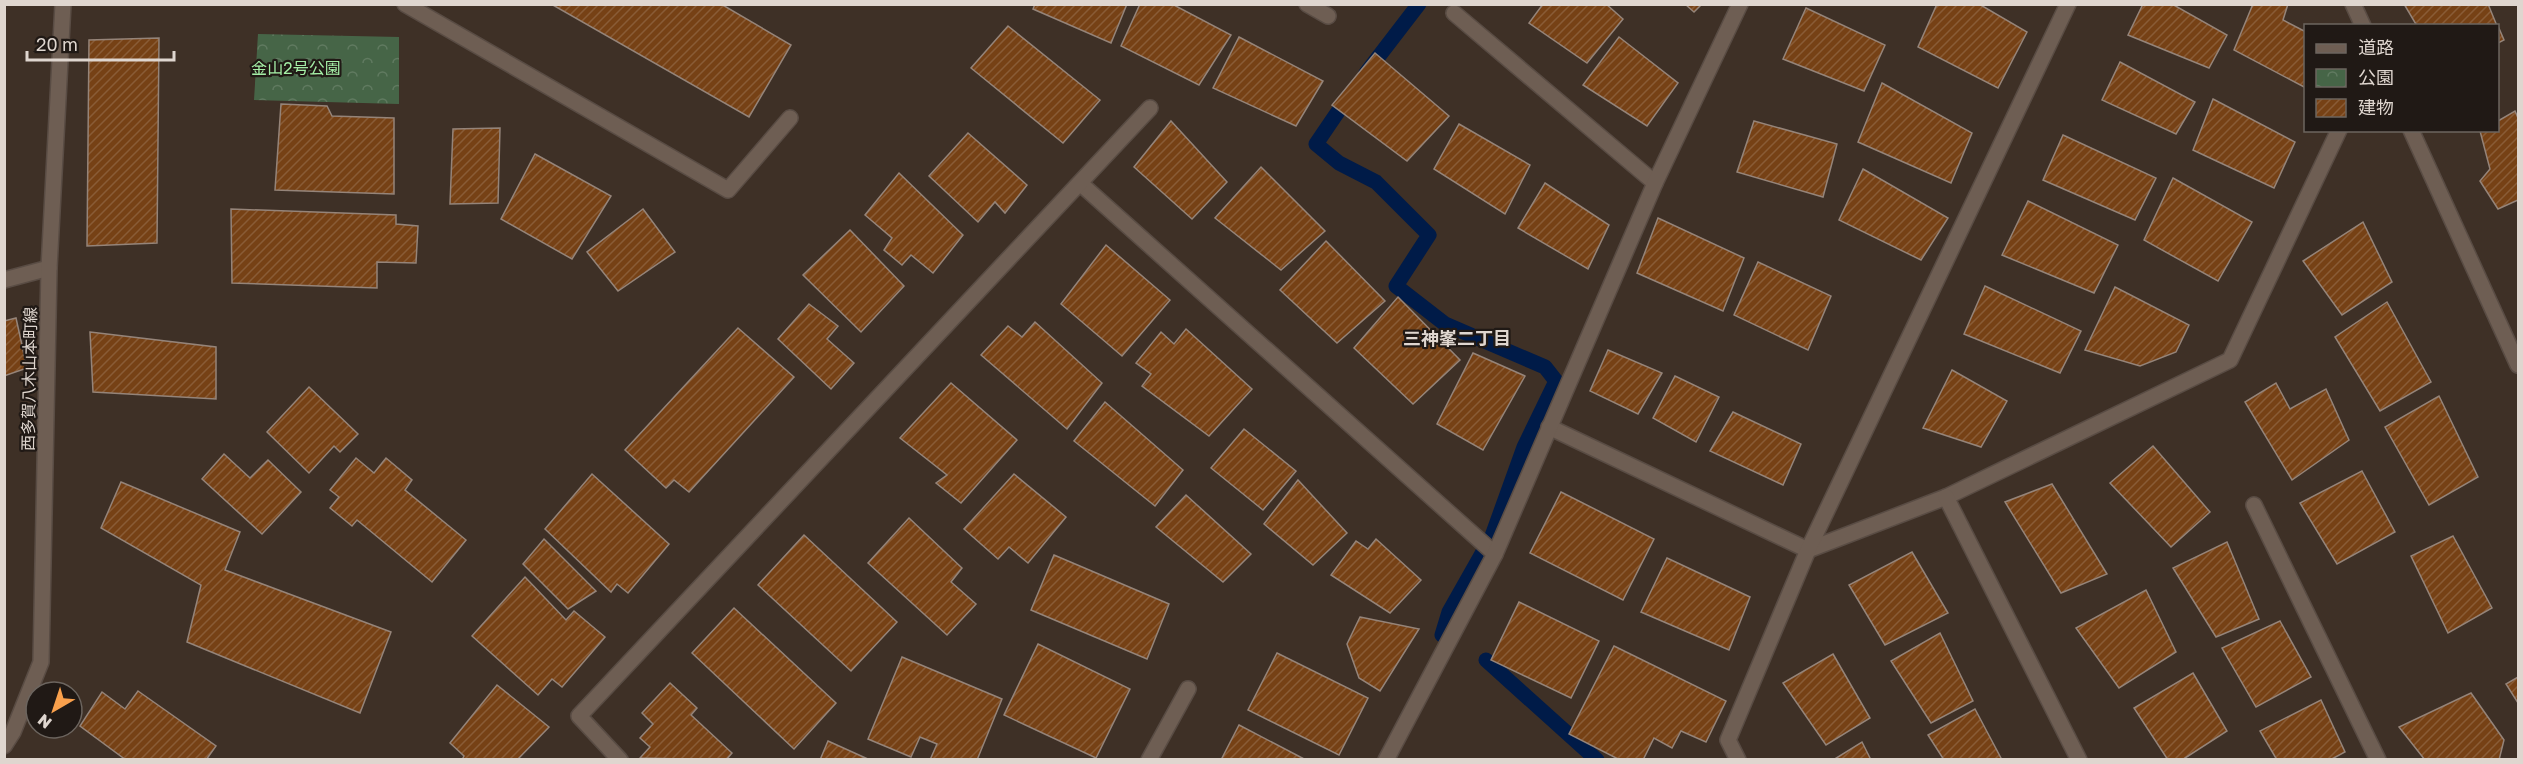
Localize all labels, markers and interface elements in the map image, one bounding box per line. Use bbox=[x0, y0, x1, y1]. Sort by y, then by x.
scale bar bbox=[27, 24, 174, 62]
legend bbox=[2304, 24, 2499, 132]
text: 20 m bbox=[36, 33, 78, 55]
text: 道路 bbox=[2358, 36, 2394, 58]
park label: 金山2号公園 bbox=[251, 58, 341, 78]
text: 公園 bbox=[2358, 66, 2394, 88]
text: 建物 bbox=[2358, 96, 2394, 118]
street label: 西多賀八木山本町線 bbox=[18, 307, 40, 451]
district label: 三神峯二丁目 bbox=[1403, 327, 1511, 349]
north arrow bbox=[24, 680, 84, 740]
text: N bbox=[34, 710, 56, 733]

